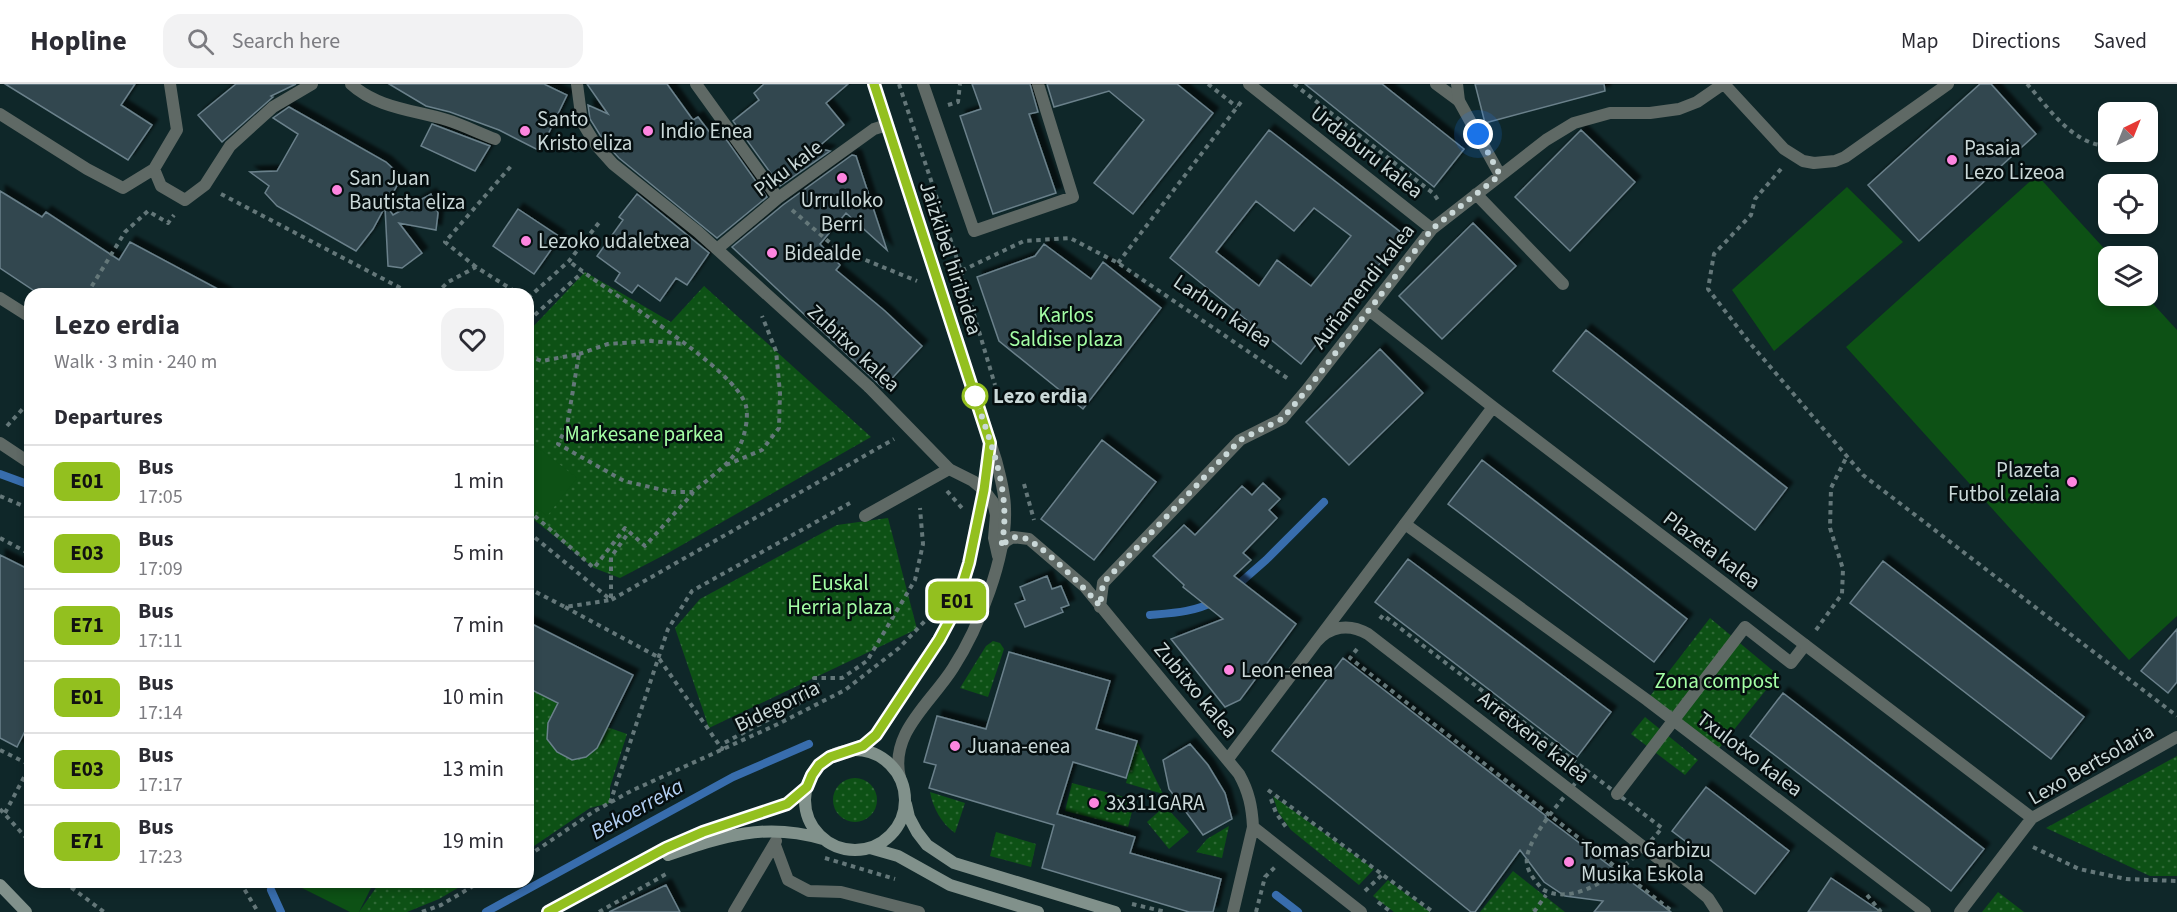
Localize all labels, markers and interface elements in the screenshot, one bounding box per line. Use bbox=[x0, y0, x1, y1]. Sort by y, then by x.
search box bbox=[163, 14, 583, 68]
text: Hopline bbox=[30, 21, 127, 61]
icon: search bbox=[184, 25, 217, 58]
text: Search here bbox=[232, 25, 340, 57]
text: Map bbox=[1901, 26, 1939, 56]
text: Directions bbox=[1972, 26, 2060, 56]
text: Saved bbox=[2093, 26, 2147, 56]
street label: Urdaburu kalea bbox=[1304, 98, 1430, 206]
north arrow bbox=[2098, 102, 2158, 162]
map controls bbox=[2098, 102, 2158, 306]
place label: Santo Kristo eliza bbox=[537, 104, 632, 158]
place label: Indio Enea bbox=[660, 116, 753, 146]
your location bbox=[1463, 119, 1493, 149]
marker: Santo Kristo eliza bbox=[518, 124, 532, 138]
marker: Indio Enea bbox=[641, 124, 655, 138]
street label: Piku kale bbox=[747, 132, 829, 204]
place label: Pasaia Lezo Lizeoa bbox=[1964, 133, 2065, 187]
marker: Pasaia Lezo Lizeoa bbox=[1945, 153, 1959, 167]
place label: San Juan Bautista eliza bbox=[349, 163, 465, 217]
marker: Urrulloko Berri bbox=[835, 171, 849, 185]
button: locate bbox=[2098, 174, 2158, 234]
street label: Jaizkibel hiribidea bbox=[912, 177, 990, 339]
marker: San Juan Bautista eliza bbox=[330, 183, 344, 197]
place label: Urrulloko Berri bbox=[800, 185, 884, 239]
street label: Auñamendi kalea bbox=[1304, 217, 1422, 355]
place label: Lezoko udaletxea bbox=[538, 226, 690, 256]
marker: Lezoko udaletxea bbox=[519, 234, 533, 248]
place label: Bidealde bbox=[784, 238, 861, 268]
marker: Bidealde bbox=[765, 246, 779, 260]
button: layers bbox=[2098, 246, 2158, 306]
street label: Larhun kalea bbox=[1168, 267, 1278, 355]
street label: Zubitxo kalea bbox=[801, 297, 907, 399]
park label: Karlos Saldise plaza bbox=[1009, 300, 1123, 354]
text: Lezo erdia bbox=[54, 305, 180, 345]
button: heart bbox=[441, 308, 504, 371]
text: Walk · 3 min · 240 m bbox=[54, 348, 217, 376]
place label: Lezo erdia bbox=[993, 381, 1088, 411]
marker: Lezo erdia bbox=[962, 383, 988, 409]
text: Departures bbox=[54, 401, 163, 433]
park label: Markesane parkea bbox=[564, 419, 724, 449]
text: Bus bbox=[138, 451, 174, 483]
place label: Plazeta Futbol zelaia bbox=[1948, 455, 2060, 509]
text: 1 min bbox=[453, 465, 504, 497]
text: E01 bbox=[70, 466, 104, 496]
marker: Plazeta Futbol zelaia bbox=[2065, 475, 2079, 489]
text: 17:05 bbox=[138, 483, 183, 511]
street label: Plazeta kalea bbox=[1657, 503, 1767, 597]
text: Bus bbox=[138, 523, 174, 555]
text: 5 min bbox=[453, 537, 504, 569]
text: E03 bbox=[70, 538, 104, 568]
text: 17:09 bbox=[138, 555, 183, 583]
park label: Euskal Herria plaza bbox=[787, 568, 893, 622]
line badge: E01 bbox=[922, 582, 992, 620]
text: E01 bbox=[940, 586, 974, 616]
text: Bus bbox=[138, 595, 174, 627]
text: 7 min bbox=[453, 609, 504, 641]
text: E71 bbox=[70, 610, 104, 640]
text: 17:11 bbox=[138, 627, 183, 655]
street label: Zubitxo kalea bbox=[1147, 635, 1245, 745]
place label: Leon-enea bbox=[1241, 655, 1333, 685]
marker: Leon-enea bbox=[1222, 663, 1236, 677]
park label: Zona compost bbox=[1655, 666, 1779, 696]
text: Bus bbox=[138, 667, 174, 699]
street label: Bidegorria bbox=[729, 672, 825, 740]
text: 10 min bbox=[442, 681, 504, 713]
text: E01 bbox=[70, 682, 104, 712]
street label: Arretxene kalea bbox=[1472, 684, 1596, 790]
text: 17:14 bbox=[138, 699, 183, 727]
street label: Txulotxo kalea bbox=[1691, 704, 1809, 804]
street label: Lexo Bertsolaria bbox=[2022, 716, 2160, 812]
place label: Juana-enea bbox=[967, 731, 1070, 761]
text: Bus bbox=[138, 739, 174, 771]
marker: Juana-enea bbox=[948, 739, 962, 753]
text: 13 min bbox=[442, 753, 504, 785]
text: E03 bbox=[70, 754, 104, 784]
water label: Bekoerreka bbox=[585, 770, 690, 848]
text: 17:17 bbox=[138, 771, 183, 799]
place label: 3x311GARA bbox=[1106, 788, 1205, 818]
marker: 3x311GARA bbox=[1087, 796, 1101, 810]
text: Bus bbox=[138, 811, 174, 843]
text: 19 min bbox=[442, 825, 504, 857]
text: E71 bbox=[70, 826, 104, 856]
place label: Tomas Garbizu Musika Eskola bbox=[1581, 835, 1711, 889]
text: 17:23 bbox=[138, 843, 183, 871]
marker: Tomas Garbizu Musika Eskola bbox=[1562, 855, 1576, 869]

